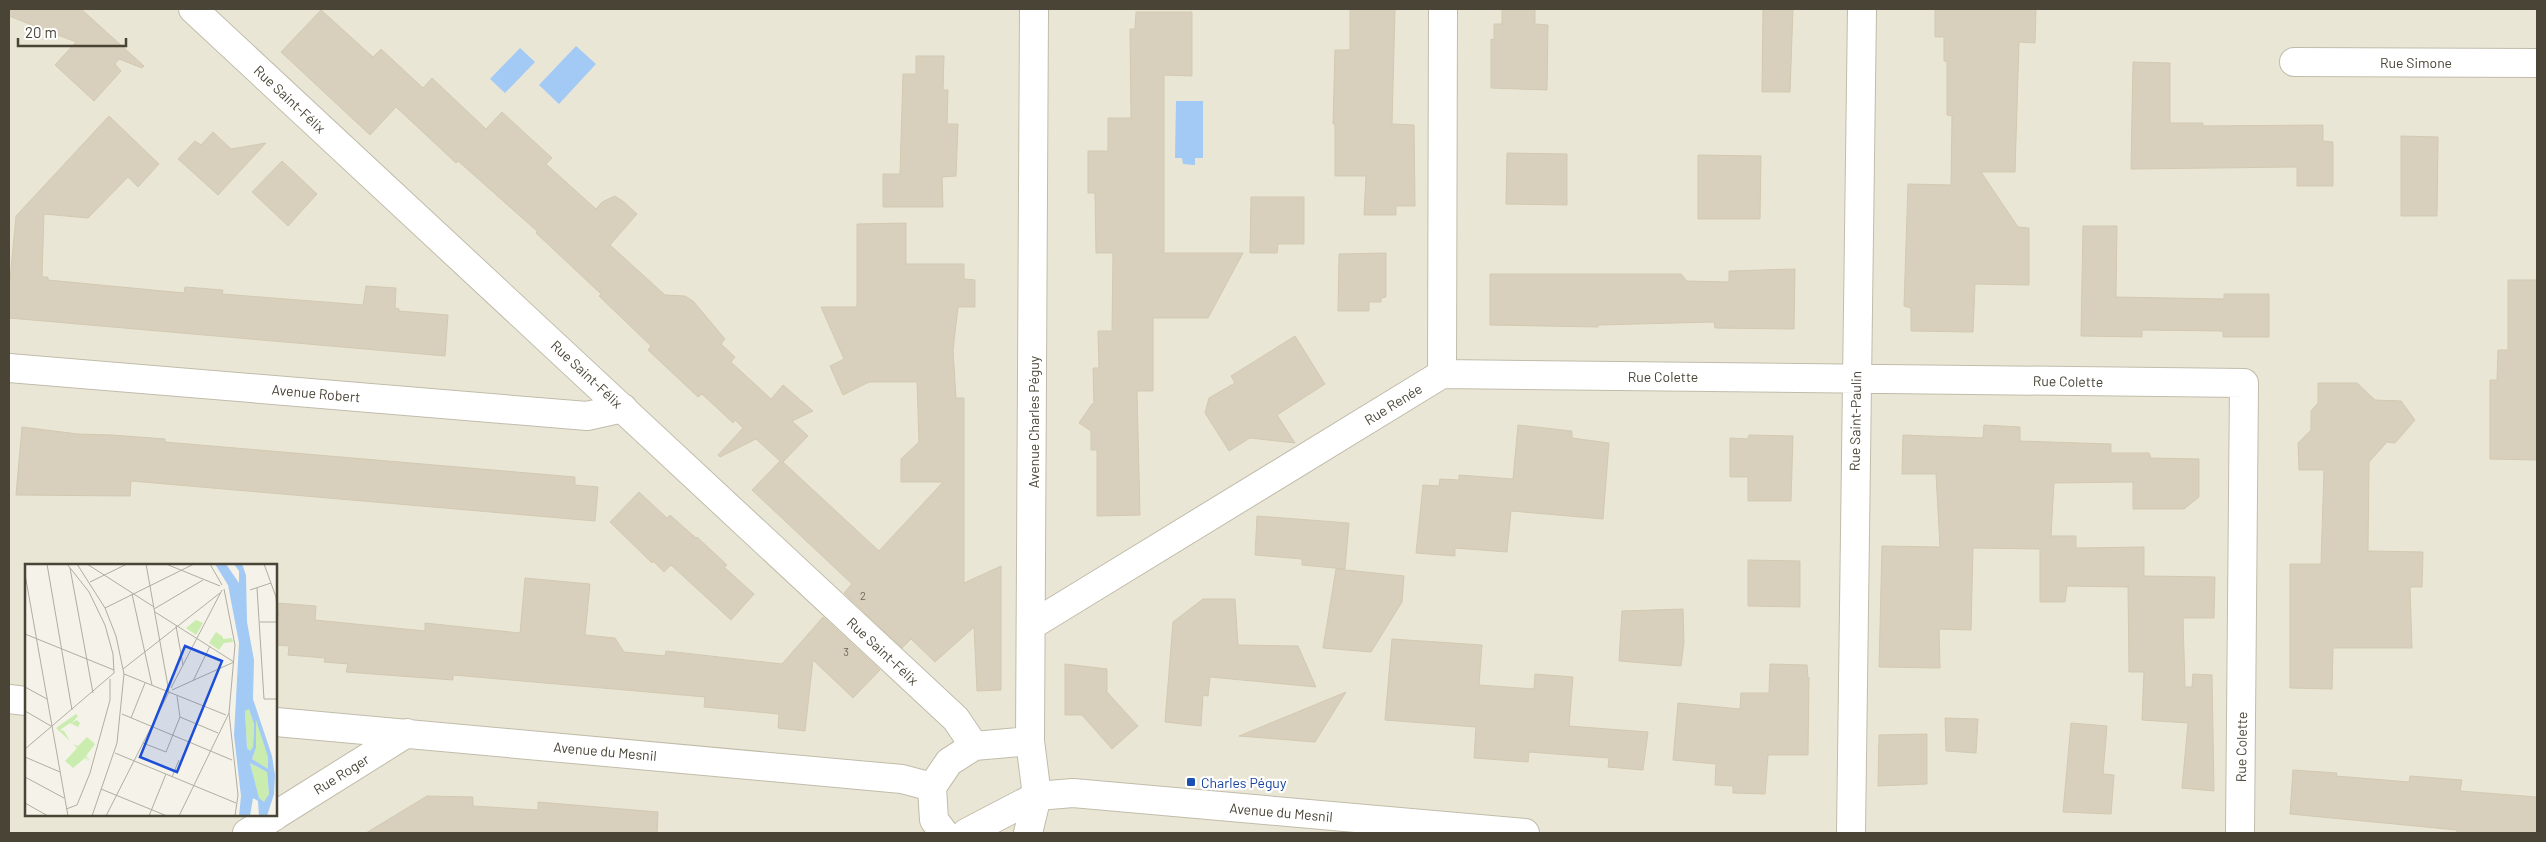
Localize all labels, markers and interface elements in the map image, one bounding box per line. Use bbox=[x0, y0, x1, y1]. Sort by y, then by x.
scale bar bbox=[18, 15, 125, 47]
text: 20 m bbox=[25, 23, 57, 41]
street label: Rue Simone bbox=[2380, 54, 2452, 71]
street label: Rue Saint-Félix bbox=[251, 62, 329, 137]
street label: Rue Saint-Félix bbox=[548, 337, 626, 412]
street label: Avenue Charles Péguy bbox=[1025, 355, 1042, 488]
street label: Rue Colette bbox=[1628, 368, 1698, 385]
street label: Rue Saint-Paulin bbox=[1846, 371, 1864, 471]
street label: Rue Colette bbox=[2033, 372, 2103, 390]
street label: Rue Renée bbox=[1361, 380, 1425, 428]
street label: Avenue Robert bbox=[271, 381, 361, 405]
inset map bbox=[25, 564, 278, 817]
house number: 2 bbox=[860, 589, 866, 602]
street label: Rue Saint-Félix bbox=[844, 614, 922, 689]
house number: 3 bbox=[843, 645, 849, 658]
street label: Rue Colette bbox=[2232, 712, 2250, 782]
street label: Avenue du Mesnil bbox=[553, 738, 657, 764]
street label: Rue Roger bbox=[310, 750, 372, 798]
place label: Charles Péguy bbox=[1201, 774, 1287, 791]
marker: Charles Péguy bbox=[1185, 776, 1197, 788]
street label: Avenue du Mesnil bbox=[1229, 799, 1333, 825]

